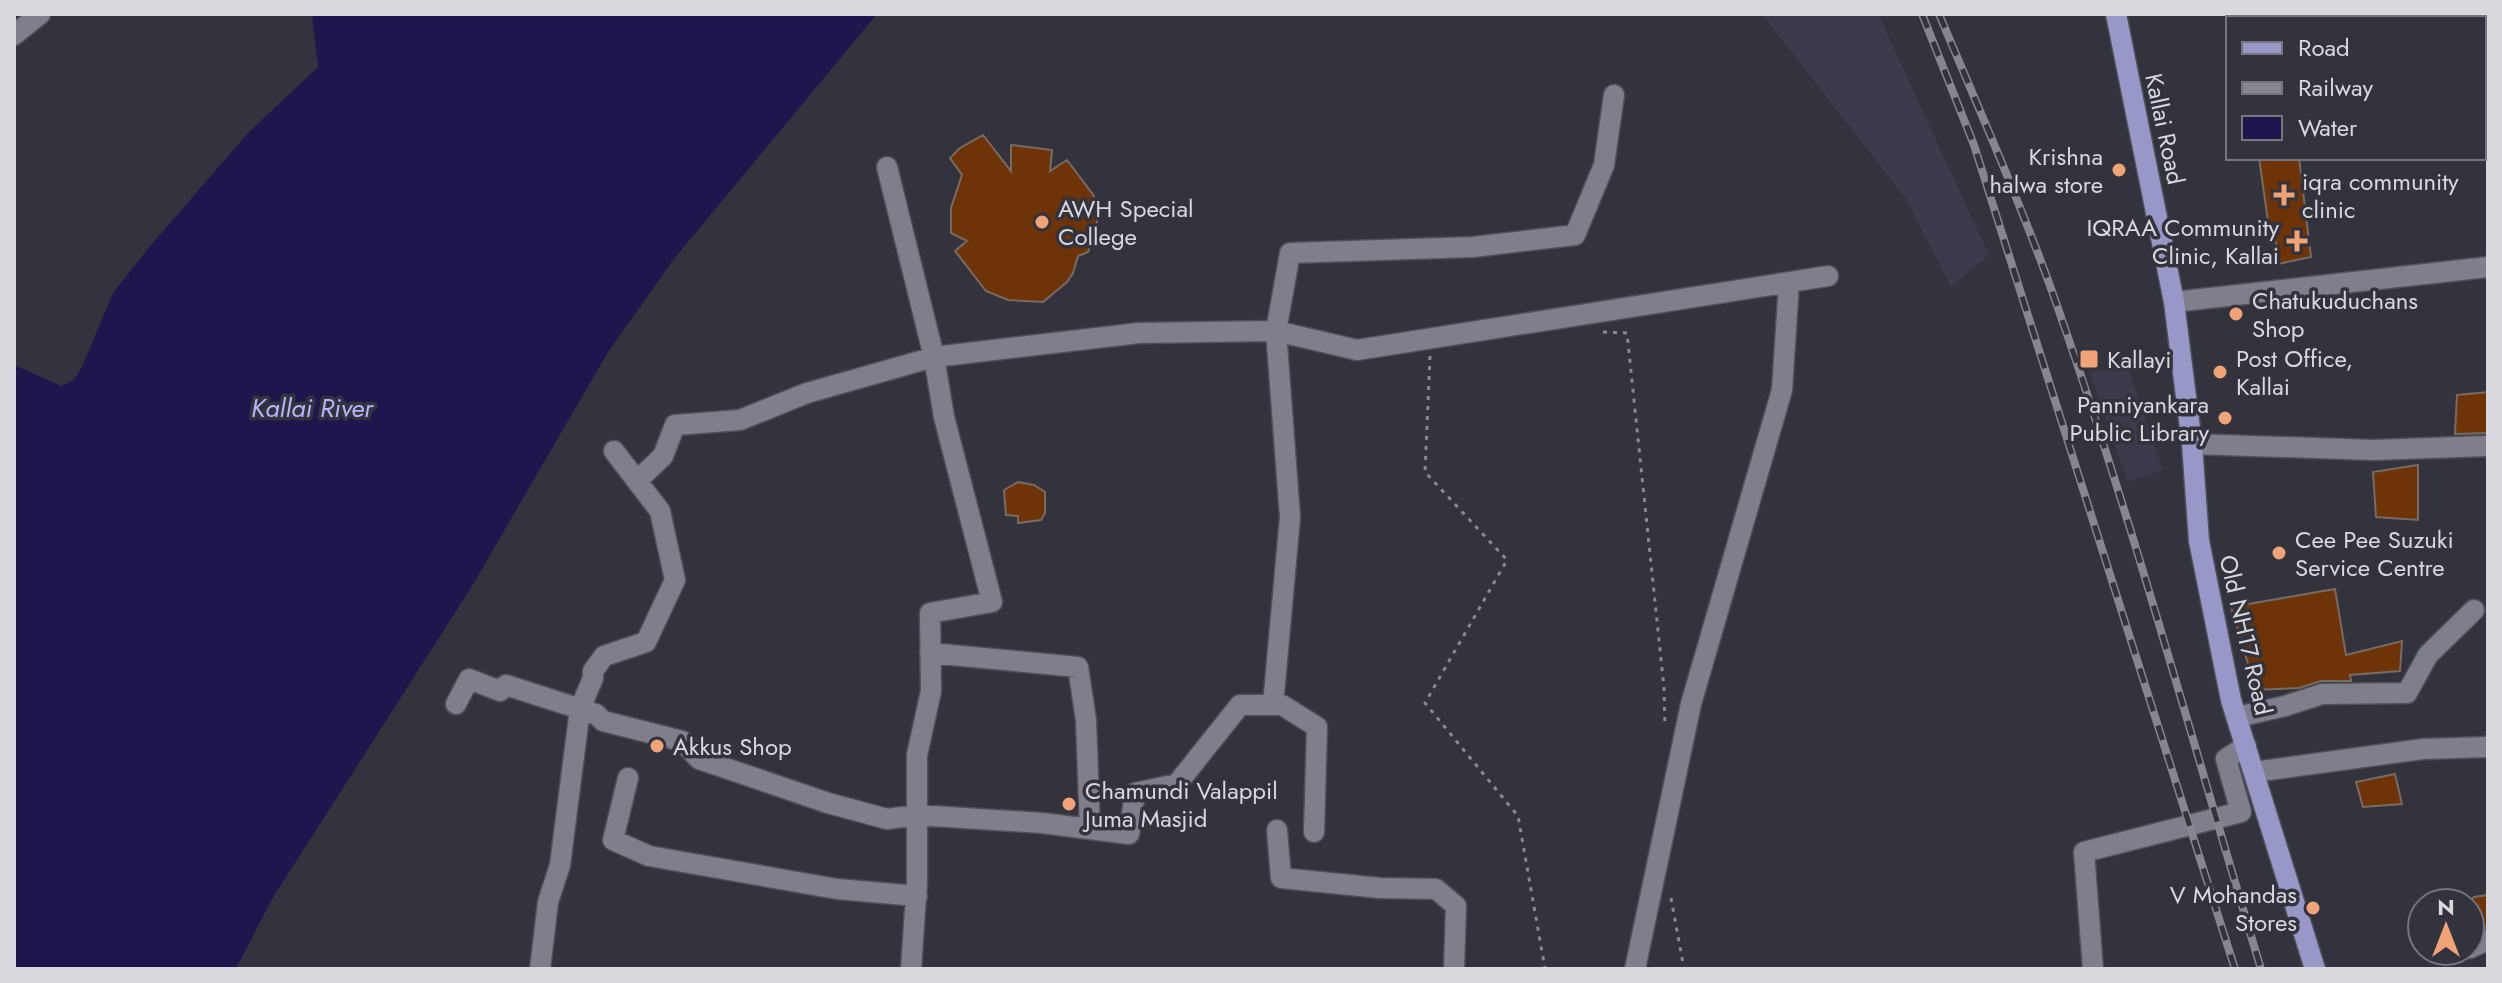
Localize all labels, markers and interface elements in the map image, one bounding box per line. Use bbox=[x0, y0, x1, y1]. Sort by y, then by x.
legend bbox=[2226, 16, 2486, 160]
text: Road bbox=[2298, 30, 2350, 65]
street label: Kallai Road bbox=[2136, 70, 2194, 188]
text: Railway bbox=[2298, 70, 2373, 105]
text: Water bbox=[2298, 110, 2358, 145]
place label: Krishna halwa store bbox=[1990, 139, 2103, 202]
marker: Krishna halwa store bbox=[2110, 161, 2128, 179]
place label: iqra community clinic bbox=[2302, 164, 2459, 227]
marker: iqra community clinic bbox=[2273, 184, 2295, 206]
place label: AWH Special College bbox=[1058, 191, 1194, 254]
place label: IQRAA Community Clinic, Kallai bbox=[2086, 210, 2279, 273]
marker: AWH Special College bbox=[1033, 213, 1051, 231]
marker: IQRAA Community Clinic, Kallai bbox=[2286, 230, 2308, 252]
place label: Chatukuduchans Shop bbox=[2252, 283, 2418, 346]
marker: Chatukuduchans Shop bbox=[2227, 305, 2245, 323]
place label: Post Office, Kallai bbox=[2236, 341, 2353, 404]
place label: Kallayi bbox=[2107, 342, 2171, 377]
marker: Kallayi bbox=[2078, 348, 2100, 370]
marker: Post Office, Kallai bbox=[2211, 363, 2229, 381]
place label: Panniyankara Public Library bbox=[2070, 387, 2209, 450]
water label: Kallai River bbox=[251, 389, 374, 427]
marker: Panniyankara Public Library bbox=[2216, 409, 2234, 427]
place label: Cee Pee Suzuki Service Centre bbox=[2295, 522, 2454, 585]
marker: Cee Pee Suzuki Service Centre bbox=[2270, 544, 2288, 562]
street label: Old NH17 Road bbox=[2211, 551, 2281, 719]
place label: Akkus Shop bbox=[673, 729, 792, 764]
marker: Akkus Shop bbox=[648, 737, 666, 755]
place label: Chamundi Valappil Juma Masjid bbox=[1082, 773, 1278, 836]
marker: Chamundi Valappil Juma Masjid bbox=[1060, 795, 1078, 813]
place label: V Mohandas Stores bbox=[2170, 877, 2297, 940]
north arrow bbox=[2406, 887, 2486, 967]
text: N bbox=[2437, 891, 2455, 923]
marker: V Mohandas Stores bbox=[2304, 899, 2322, 917]

